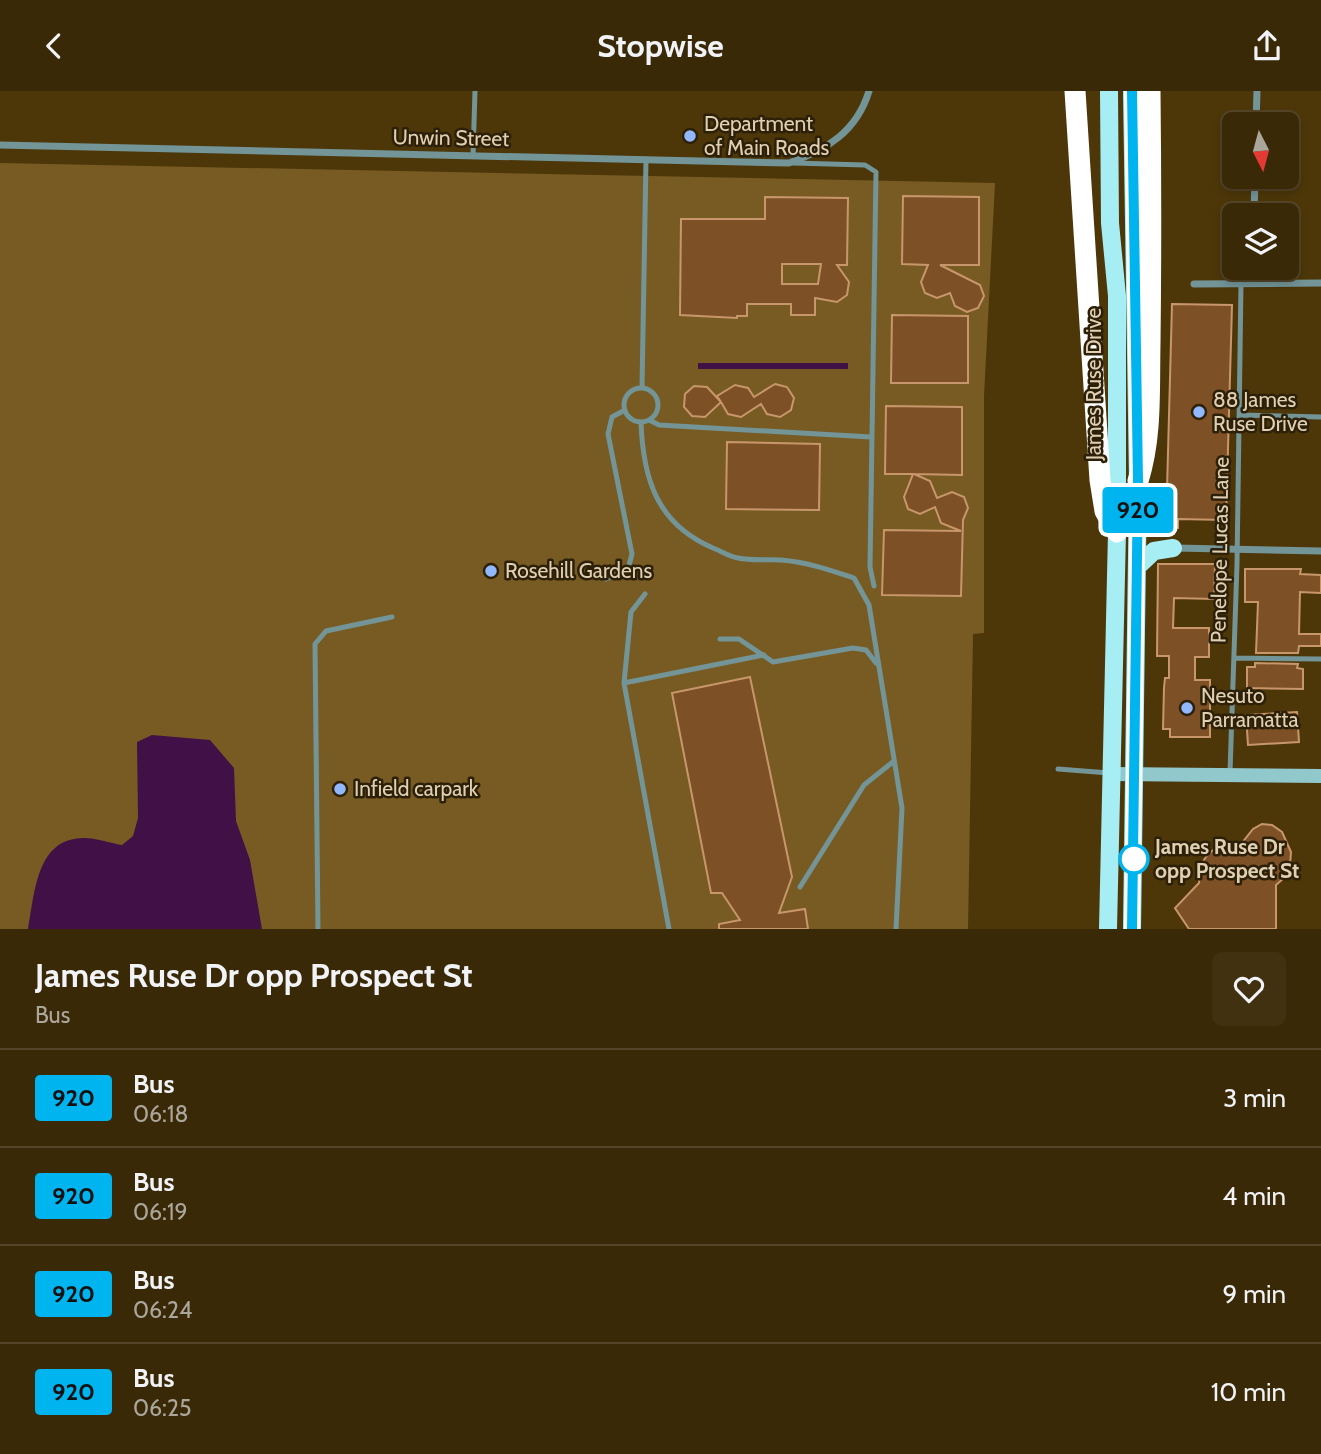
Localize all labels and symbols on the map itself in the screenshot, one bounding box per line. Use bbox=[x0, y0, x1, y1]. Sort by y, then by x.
place label: Department of Main Roads bbox=[704, 111, 830, 160]
north arrow bbox=[1222, 112, 1298, 189]
street label: Unwin Street bbox=[393, 124, 509, 151]
marker: Department of Main Roads bbox=[682, 128, 698, 144]
street label: James Ruse Drive bbox=[1081, 308, 1106, 461]
place label: 88 James Ruse Drive bbox=[1213, 387, 1308, 436]
marker: 88 James Ruse Drive bbox=[1191, 404, 1207, 420]
street label: Penelope Lucas Lane bbox=[1205, 457, 1234, 643]
line badge: 920 bbox=[1098, 487, 1178, 533]
place label: Rosehill Gardens bbox=[505, 558, 652, 583]
marker: Rosehill Gardens bbox=[483, 563, 499, 579]
place label: Nesuto Parramatta bbox=[1201, 683, 1299, 732]
marker: Nesuto Parramatta bbox=[1179, 700, 1195, 716]
place label: Infield carpark bbox=[354, 776, 479, 801]
marker: Infield carpark bbox=[332, 781, 348, 797]
place label: James Ruse Dr opp Prospect St bbox=[1154, 834, 1299, 883]
marker: James Ruse Dr opp Prospect St bbox=[1119, 844, 1149, 874]

